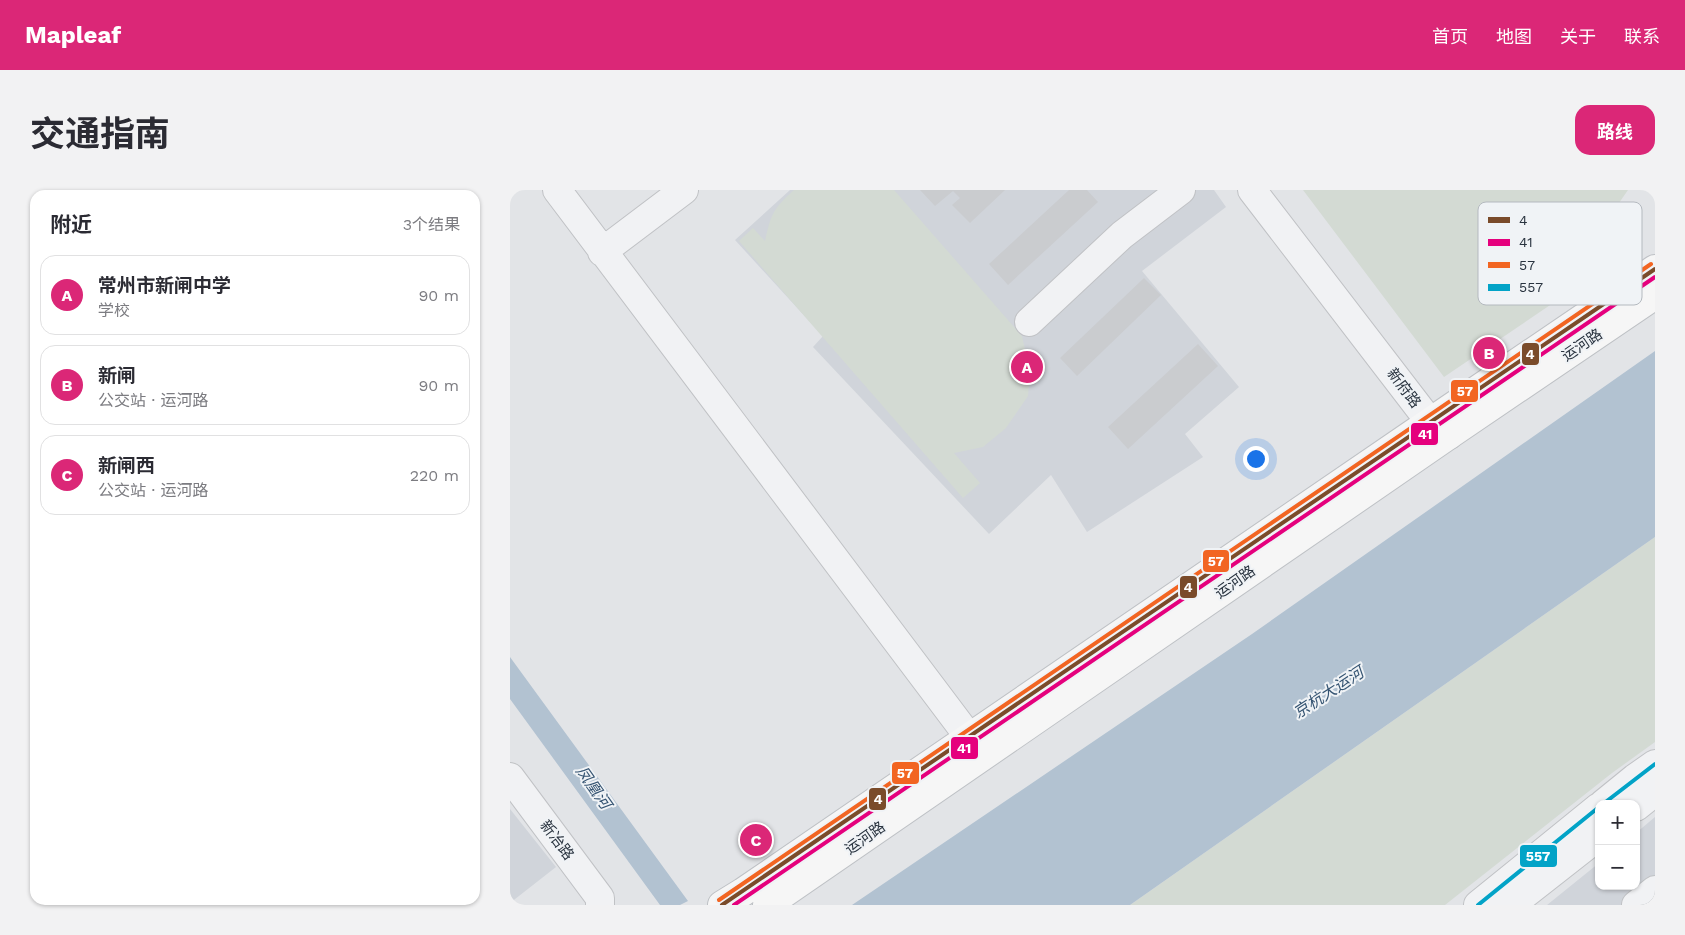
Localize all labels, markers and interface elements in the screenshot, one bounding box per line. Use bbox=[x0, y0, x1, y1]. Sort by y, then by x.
text: Mapleaf bbox=[25, 21, 121, 49]
text: 首页 bbox=[1432, 26, 1468, 47]
text: 地图 bbox=[1496, 26, 1532, 47]
text: 关于 bbox=[1560, 26, 1596, 47]
text: 联系 bbox=[1624, 26, 1660, 47]
button: 路线 bbox=[1575, 105, 1655, 155]
text: 交通指南 bbox=[30, 113, 170, 155]
legend bbox=[1478, 202, 1642, 305]
text: 附近 bbox=[50, 212, 92, 237]
text: 4 bbox=[1519, 212, 1528, 228]
text: 3个结果 bbox=[403, 215, 460, 234]
text: 41 bbox=[1519, 234, 1533, 250]
text: 57 bbox=[1519, 257, 1535, 273]
text: 常州市新闸中学 bbox=[98, 274, 231, 297]
text: 557 bbox=[1519, 279, 1543, 295]
text: A bbox=[62, 286, 72, 305]
text: 90 m bbox=[418, 286, 459, 305]
text: 学校 bbox=[98, 301, 130, 320]
street label: 运河路 bbox=[1558, 325, 1606, 365]
pin: B bbox=[1473, 334, 1505, 372]
line badge: 4 bbox=[1521, 342, 1540, 366]
text: 4 bbox=[1525, 346, 1535, 362]
pin: A bbox=[1011, 348, 1043, 386]
text: 新闸 bbox=[98, 364, 136, 387]
street label: 新府路 bbox=[1383, 365, 1425, 411]
text: B bbox=[62, 376, 72, 395]
text: 90 m bbox=[418, 376, 459, 395]
line badge: 57 bbox=[1450, 379, 1479, 403]
text: 57 bbox=[1457, 383, 1474, 399]
text: 公交站 · 运河路 bbox=[98, 391, 209, 410]
line badge: 41 bbox=[1410, 422, 1439, 446]
text: 41 bbox=[1418, 426, 1432, 442]
your location bbox=[1243, 446, 1269, 472]
text: 新闸西 bbox=[98, 454, 155, 477]
text: C bbox=[62, 466, 72, 485]
text: 220 m bbox=[410, 466, 459, 485]
text: 公交站 · 运河路 bbox=[98, 481, 209, 500]
line badge: 57 bbox=[1202, 549, 1230, 573]
text: 57 bbox=[1208, 553, 1225, 569]
street label: 运河路 bbox=[1211, 562, 1259, 602]
line badge: 4 bbox=[1179, 575, 1198, 599]
text: 4 bbox=[1183, 579, 1193, 595]
water label: 京杭大运河 bbox=[1290, 661, 1370, 722]
line badge: 41 bbox=[950, 736, 979, 760]
text: 41 bbox=[957, 740, 971, 756]
line badge: 57 bbox=[891, 761, 920, 785]
water label: 凤凰河 bbox=[572, 762, 617, 815]
text: 57 bbox=[897, 765, 914, 781]
line badge: 4 bbox=[868, 787, 887, 811]
text: 4 bbox=[873, 791, 883, 807]
map controls bbox=[1595, 800, 1640, 890]
button: + bbox=[1595, 800, 1640, 845]
street label: 新冶路 bbox=[536, 817, 578, 863]
street label: 运河路 bbox=[841, 818, 889, 858]
pin: C bbox=[740, 821, 772, 859]
line badge: 557 bbox=[1519, 844, 1558, 868]
button: − bbox=[1595, 845, 1640, 890]
text: 557 bbox=[1526, 848, 1551, 864]

